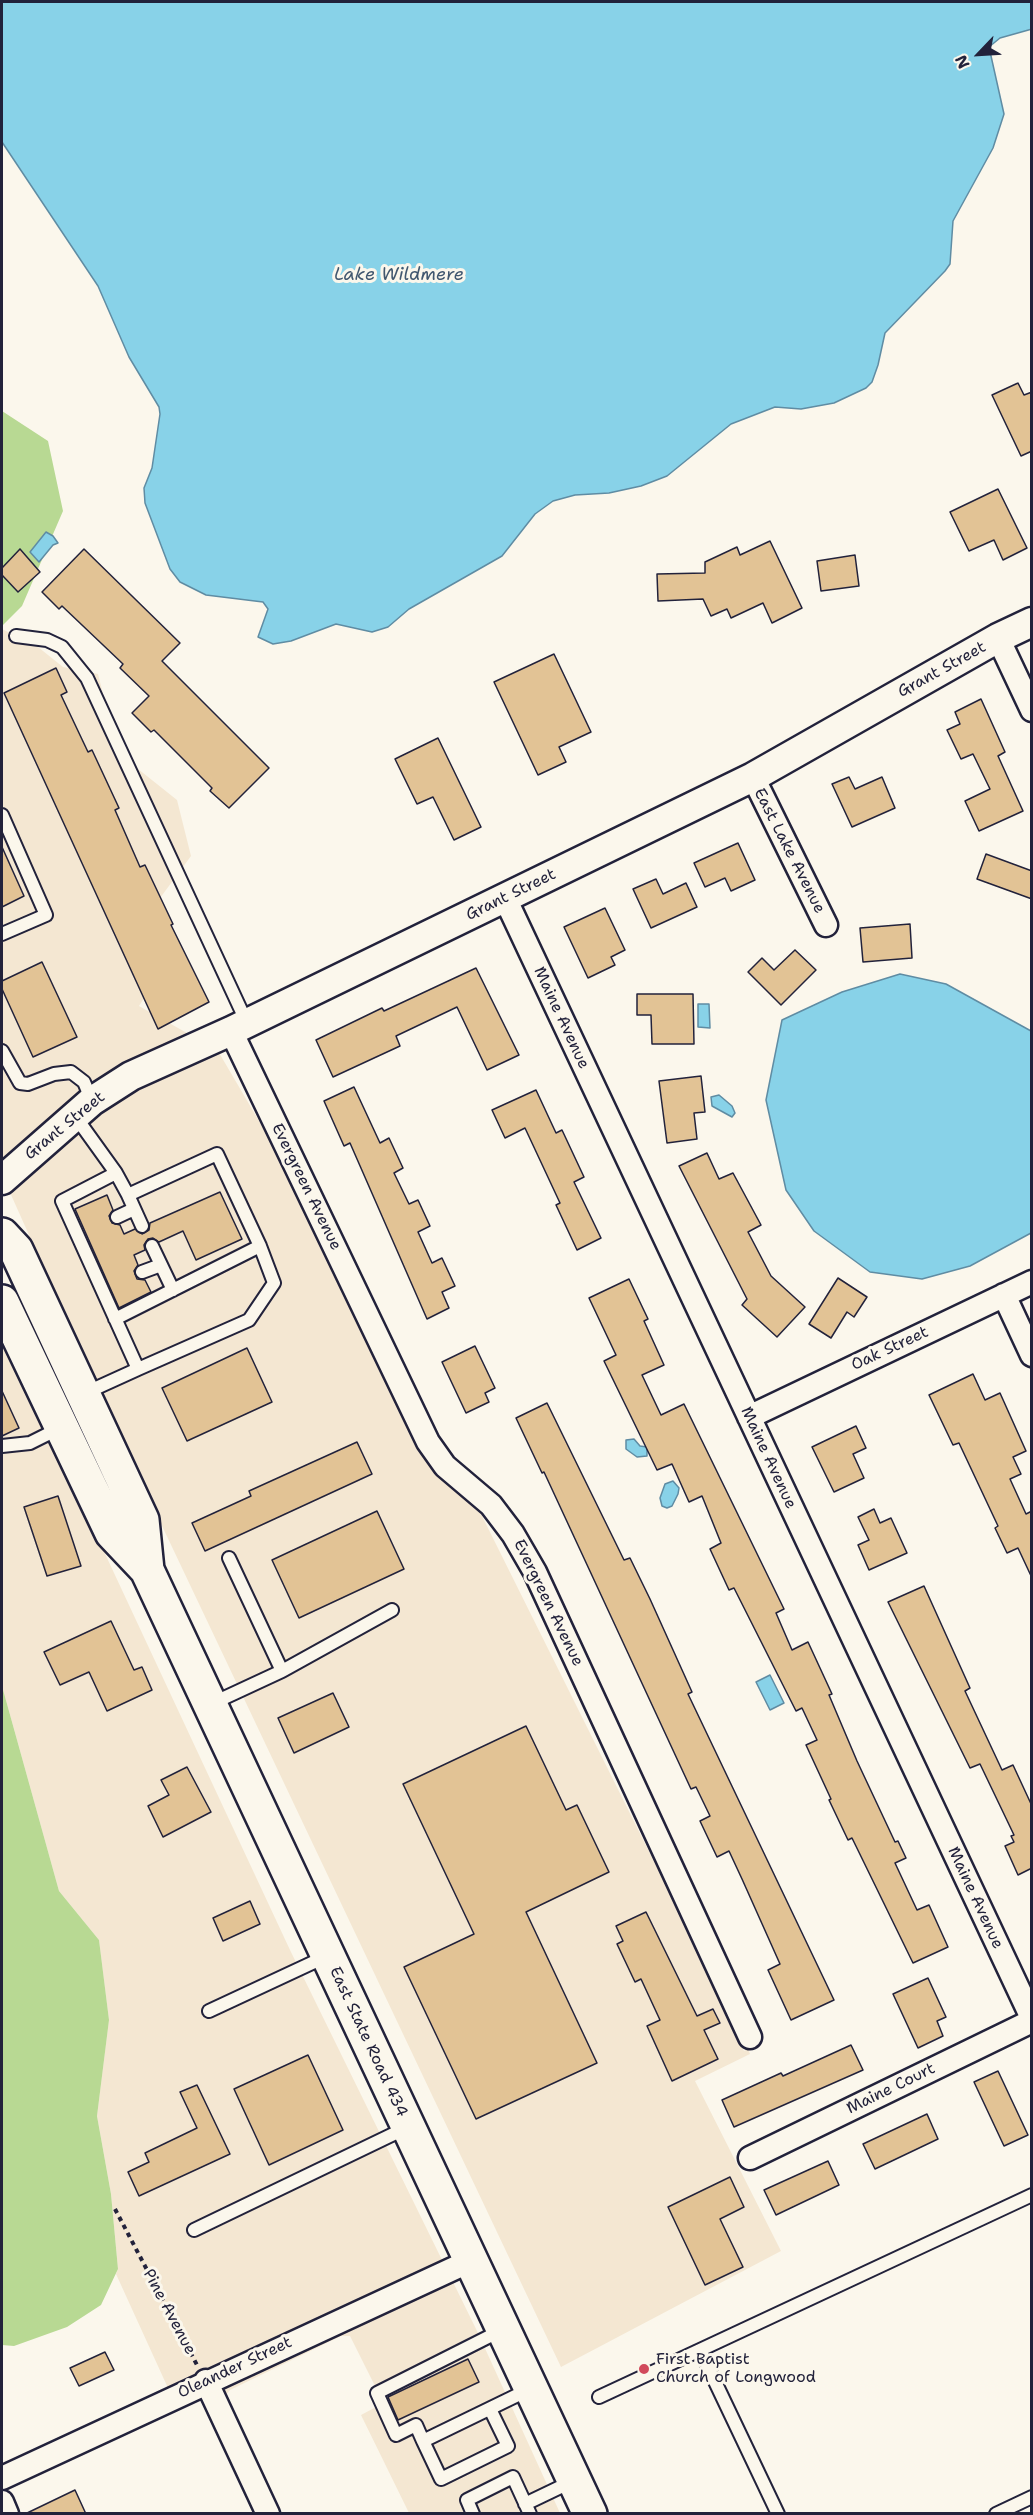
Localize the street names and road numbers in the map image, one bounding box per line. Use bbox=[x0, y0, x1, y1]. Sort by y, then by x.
street label: Grant Street bbox=[895, 638, 989, 702]
street label: East Lake Avenue bbox=[749, 785, 829, 917]
street label: Grant Street bbox=[463, 865, 559, 925]
street label: Maine Avenue bbox=[529, 964, 593, 1072]
street label: Grant Street bbox=[21, 1088, 109, 1164]
street label: Evergreen Avenue bbox=[267, 1120, 345, 1254]
street label: Oak Street bbox=[848, 1323, 932, 1375]
street label: Maine Avenue bbox=[736, 1404, 800, 1512]
street label: Evergreen Avenue bbox=[509, 1536, 587, 1670]
street label: Maine Avenue bbox=[943, 1844, 1007, 1952]
street label: East State Road 434 bbox=[325, 1964, 411, 2120]
street label: Maine Court bbox=[844, 2059, 938, 2119]
street label: Pine Avenue bbox=[138, 2266, 200, 2358]
street label: Oleander Street bbox=[175, 2333, 295, 2403]

